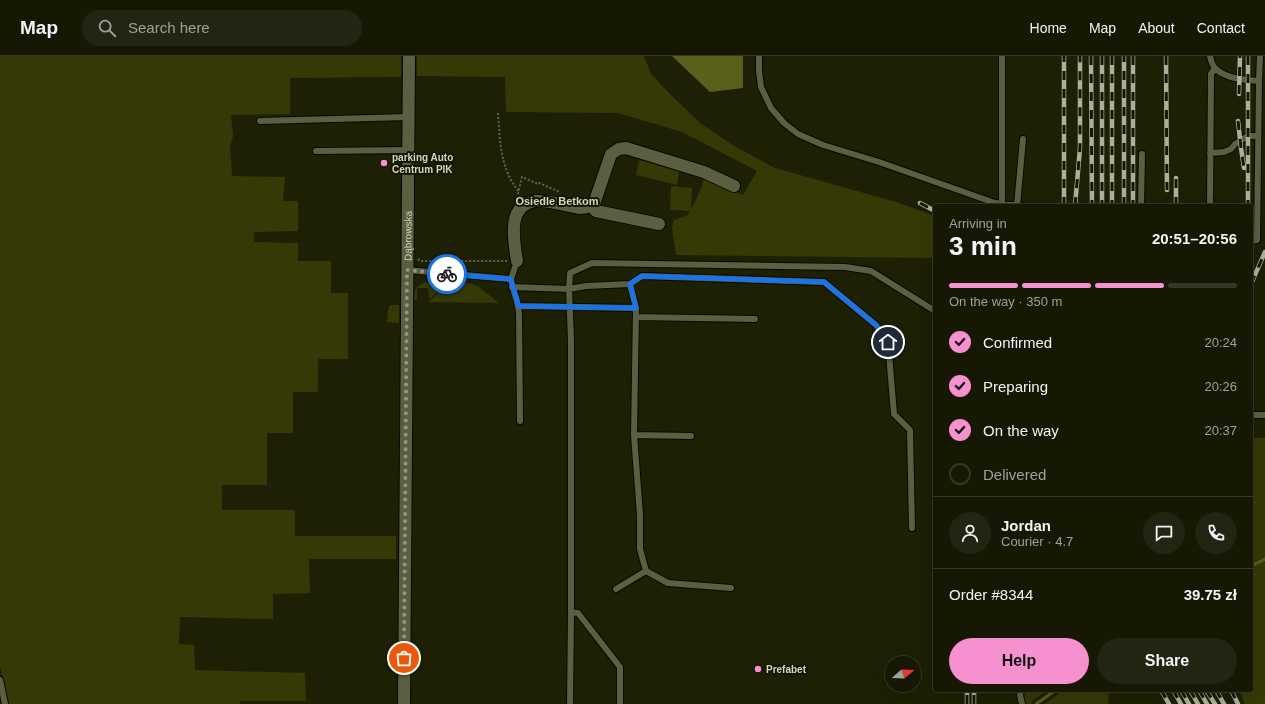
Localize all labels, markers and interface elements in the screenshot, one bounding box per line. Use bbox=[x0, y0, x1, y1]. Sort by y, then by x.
search box bbox=[82, 10, 362, 46]
text: Map bbox=[20, 17, 58, 38]
icon: search bbox=[96, 17, 118, 39]
text: Search here bbox=[128, 19, 210, 36]
text: Home bbox=[1030, 20, 1067, 36]
text: Map bbox=[1089, 20, 1116, 36]
text: About bbox=[1138, 20, 1175, 36]
text: Contact bbox=[1197, 20, 1245, 36]
place label: parking Auto Centrum PIK bbox=[392, 152, 453, 175]
marker: parking Auto Centrum PIK bbox=[379, 158, 389, 168]
district label: Osiedle Betkom bbox=[515, 195, 599, 207]
street label: Dąbrowska bbox=[402, 211, 414, 261]
text: Arriving in bbox=[949, 216, 1007, 231]
text: 20:51–20:56 bbox=[1152, 230, 1237, 247]
text: 3 min bbox=[949, 231, 1017, 261]
courier bbox=[427, 254, 467, 294]
icon: bike bbox=[436, 263, 458, 285]
text: On the way · 350 m bbox=[949, 294, 1062, 309]
pin bbox=[871, 325, 905, 359]
icon: home bbox=[877, 331, 899, 353]
icon: check bbox=[949, 331, 971, 353]
text: Confirmed bbox=[983, 334, 1052, 351]
text: 20:24 bbox=[1204, 335, 1237, 350]
icon: check bbox=[949, 375, 971, 397]
text: Preparing bbox=[983, 378, 1048, 395]
text: 20:26 bbox=[1204, 379, 1237, 394]
icon: check bbox=[949, 419, 971, 441]
text: On the way bbox=[983, 422, 1059, 439]
text: 20:37 bbox=[1204, 423, 1237, 438]
text: Delivered bbox=[983, 466, 1046, 483]
button: person bbox=[949, 512, 991, 554]
button: chat bbox=[1143, 512, 1185, 554]
button: phone bbox=[1195, 512, 1237, 554]
text: Jordan bbox=[1001, 517, 1051, 534]
text: Courier · 4.7 bbox=[1001, 534, 1073, 549]
text: Order #8344 bbox=[949, 586, 1033, 603]
text: 39.75 zł bbox=[1184, 586, 1237, 603]
button: Help bbox=[949, 638, 1089, 684]
button: Share bbox=[1097, 638, 1237, 684]
pin bbox=[387, 641, 421, 675]
icon: bag bbox=[393, 647, 415, 669]
north arrow bbox=[885, 656, 921, 692]
map controls bbox=[885, 656, 921, 692]
marker: Prefabet bbox=[753, 664, 763, 674]
place label: Prefabet bbox=[766, 664, 807, 675]

